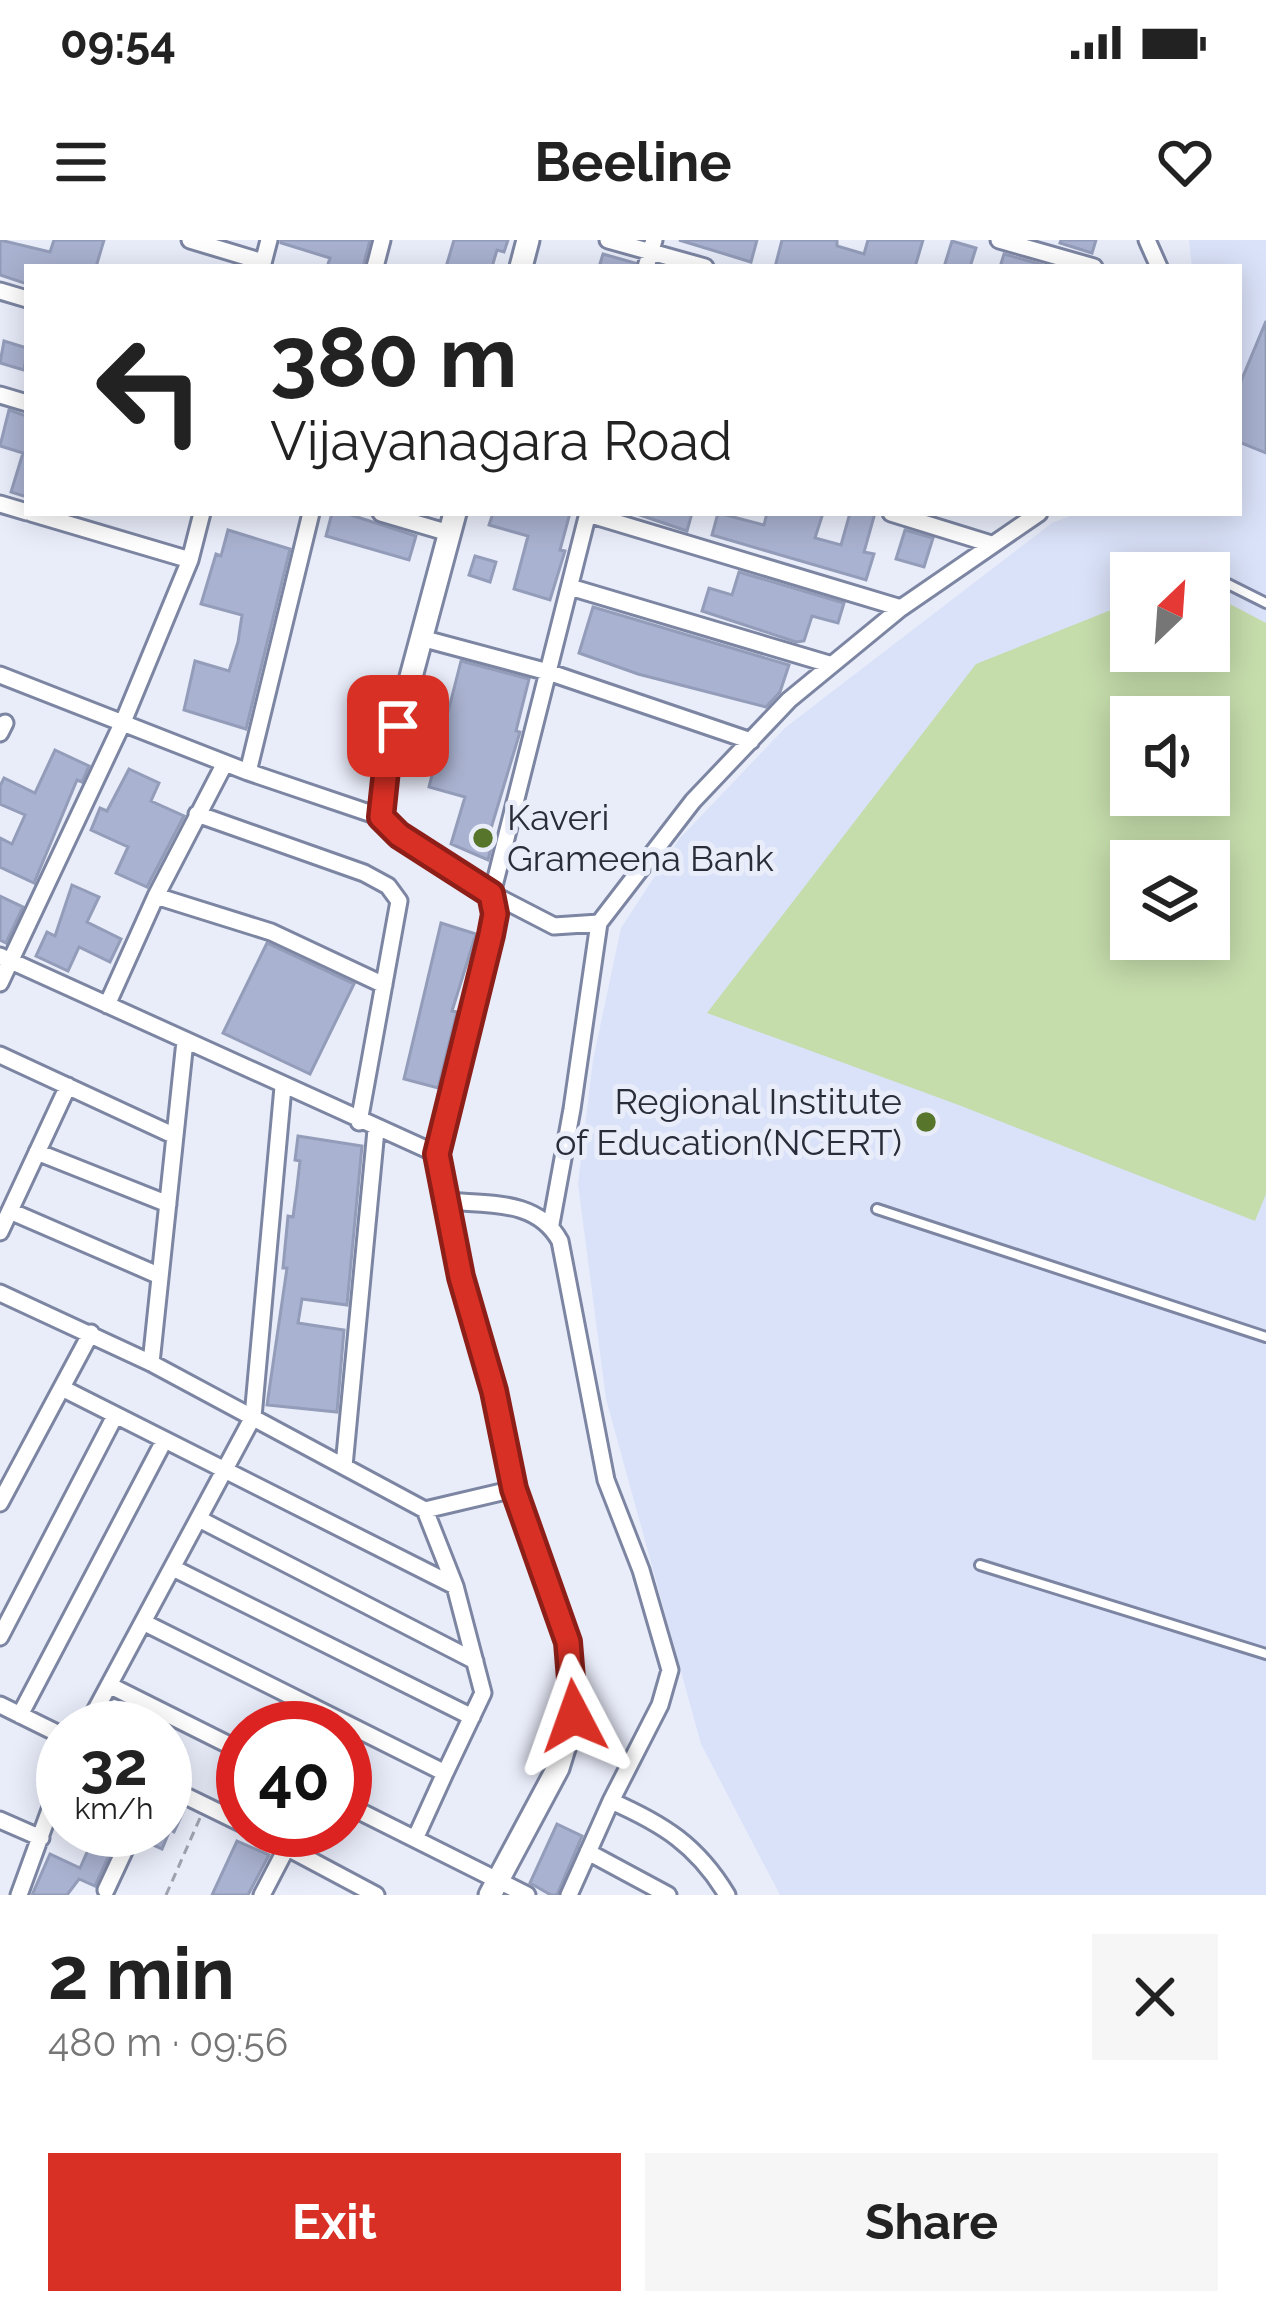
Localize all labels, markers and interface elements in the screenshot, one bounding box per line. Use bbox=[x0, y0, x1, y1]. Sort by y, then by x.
text: 09:54 bbox=[60, 16, 176, 69]
icon: menu bbox=[48, 129, 114, 195]
icon: heart bbox=[1152, 129, 1218, 195]
text: Beeline bbox=[534, 130, 732, 194]
text: 380 m bbox=[270, 308, 518, 407]
icon: left bbox=[72, 312, 228, 468]
text: Vijayanagara Road bbox=[270, 409, 732, 473]
north arrow bbox=[1110, 552, 1230, 672]
map controls bbox=[1110, 552, 1230, 960]
pin bbox=[347, 675, 449, 777]
icon: arrive bbox=[365, 693, 431, 759]
button: sound bbox=[1110, 696, 1230, 816]
place label: Kaveri Grameena Bank bbox=[507, 796, 774, 879]
marker: Kaveri Grameena Bank bbox=[470, 825, 496, 851]
button: layers bbox=[1110, 840, 1230, 960]
place label: Regional Institute of Education(NCERT) bbox=[555, 1080, 902, 1163]
marker: Regional Institute of Education(NCERT) bbox=[913, 1109, 939, 1135]
position arrow bbox=[511, 1653, 637, 1779]
speed limit sign: 40 bbox=[216, 1701, 372, 1857]
text: 32 bbox=[80, 1729, 148, 1799]
text: km/h bbox=[74, 1791, 154, 1826]
text: 2 min bbox=[48, 1931, 235, 2016]
button: close bbox=[1092, 1934, 1218, 2060]
text: 480 m · 09:56 bbox=[48, 2019, 288, 2065]
button: Exit bbox=[48, 2153, 621, 2291]
button: Share bbox=[645, 2153, 1218, 2291]

